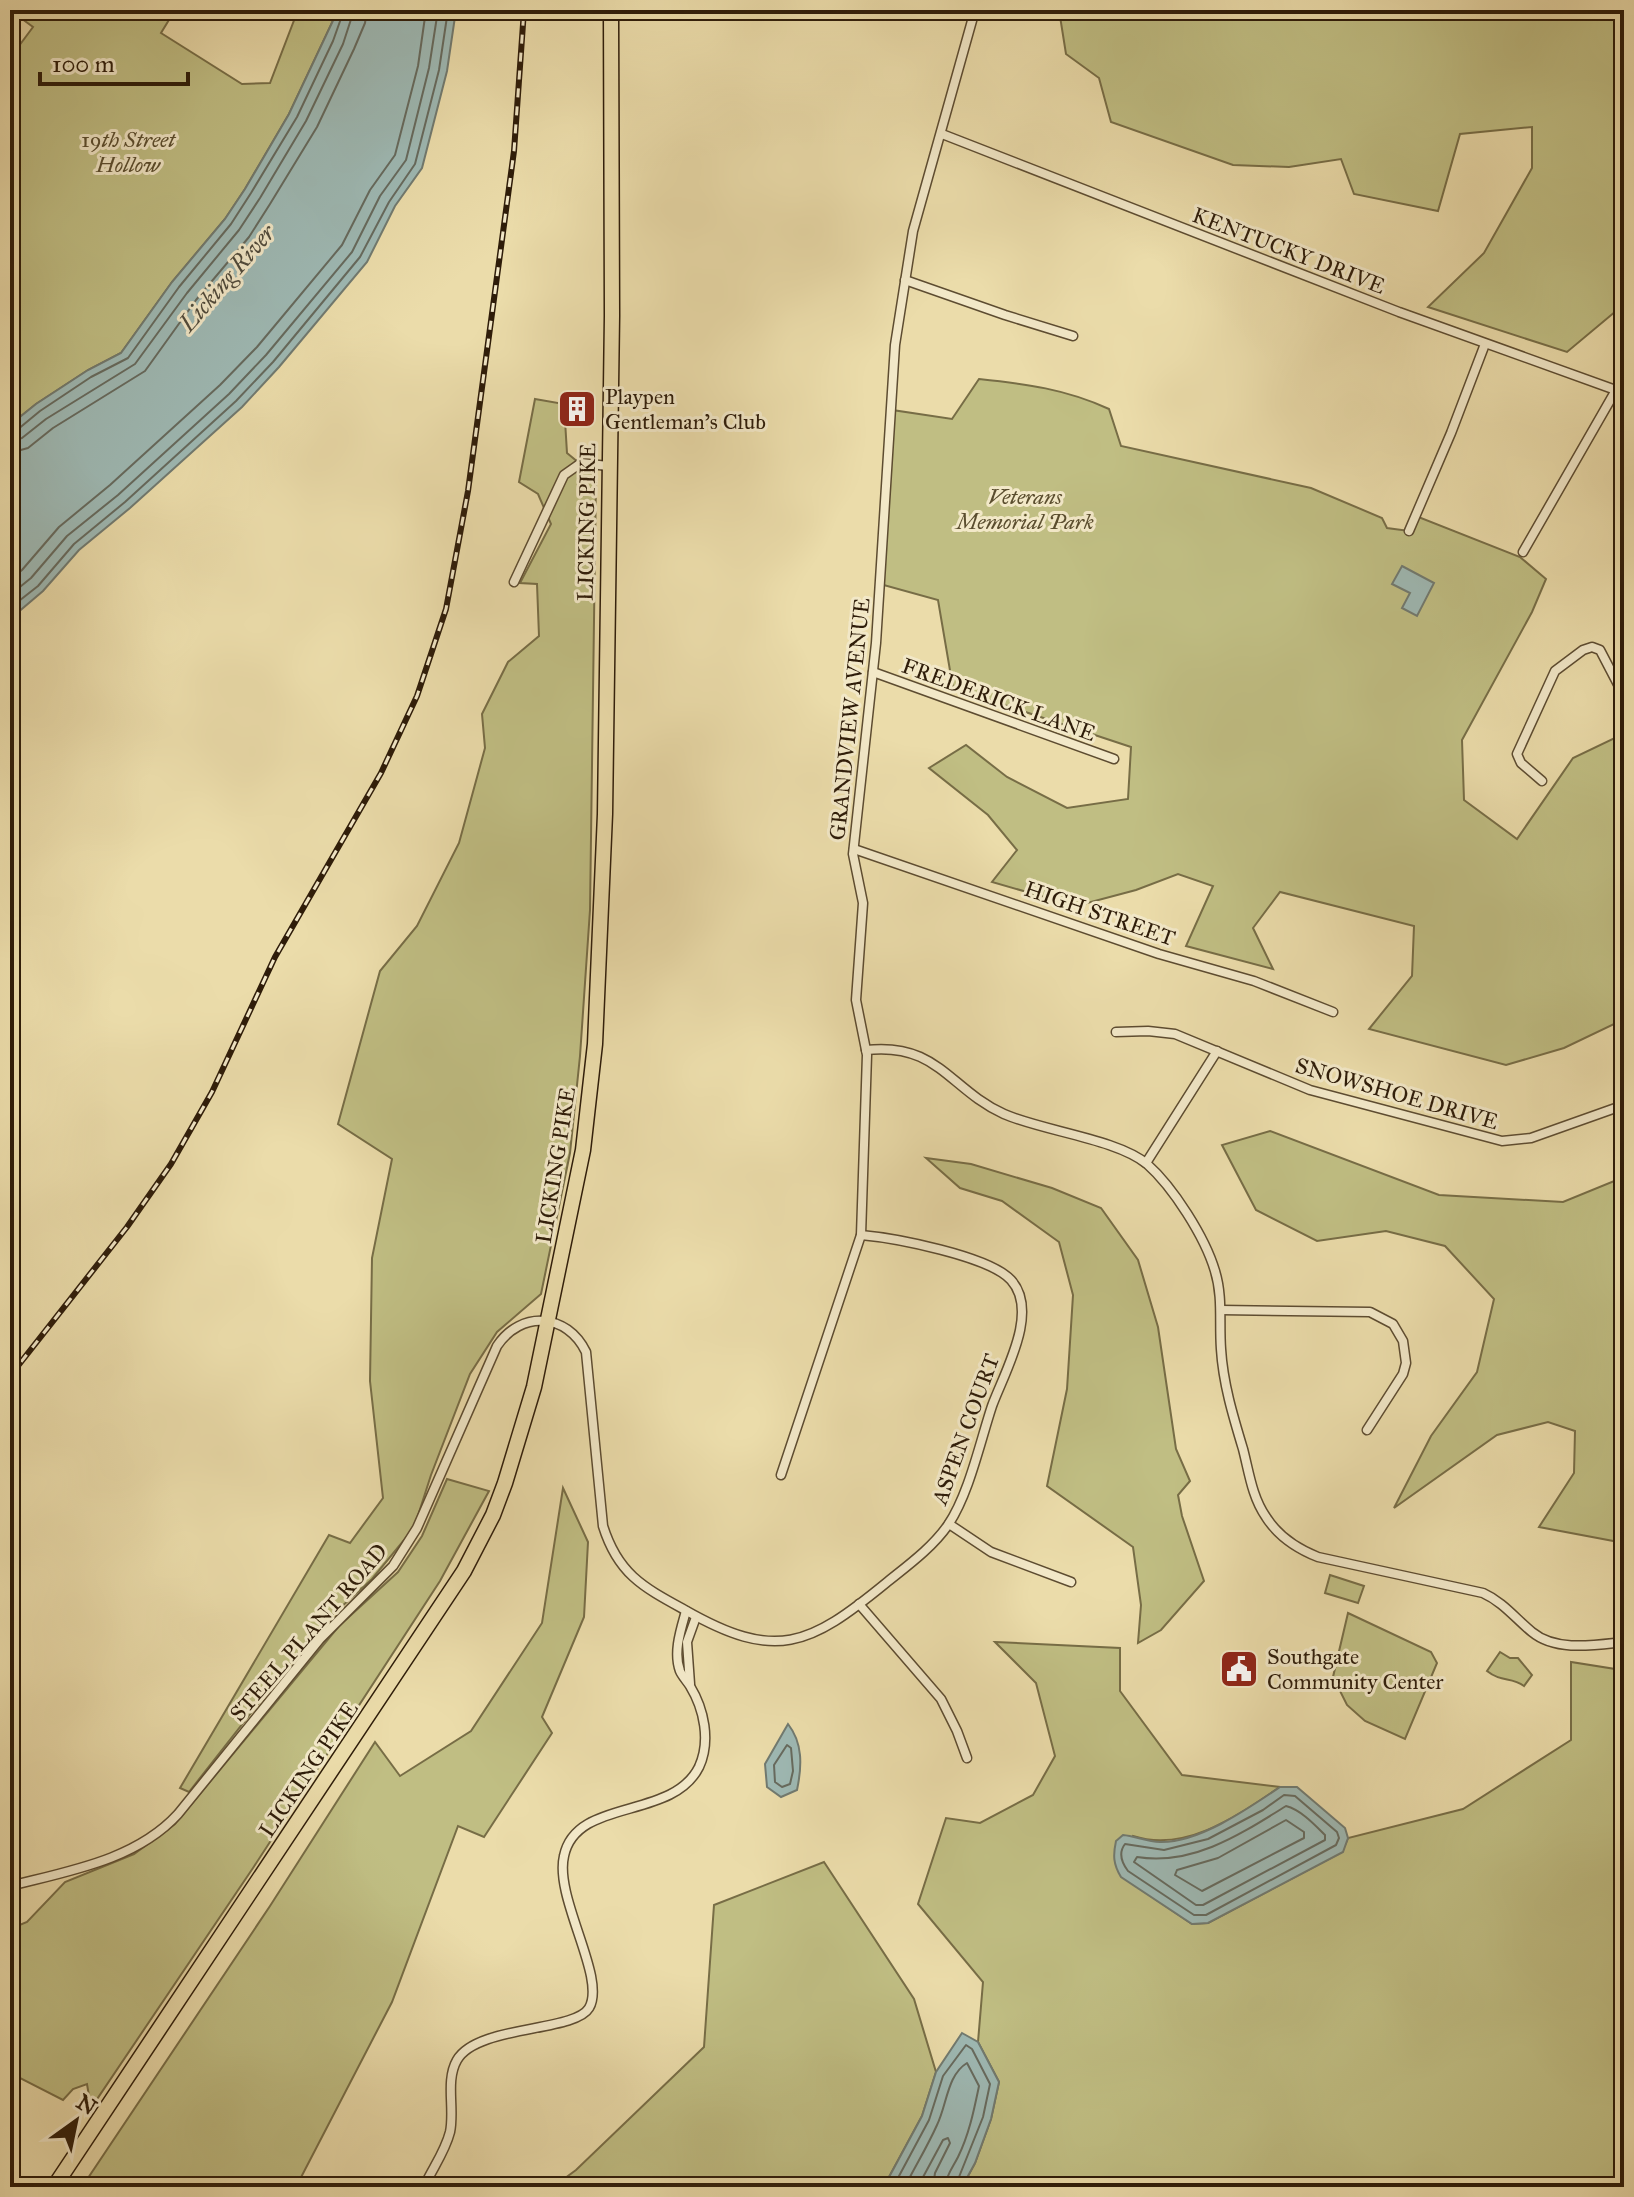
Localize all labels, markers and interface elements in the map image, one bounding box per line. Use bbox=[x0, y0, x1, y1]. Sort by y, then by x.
scale bar bbox=[40, 36, 188, 86]
text: 100 m bbox=[52, 49, 115, 79]
park label: 19th Street Hollow bbox=[81, 126, 176, 178]
street label: KENTUCKY DRIVE bbox=[1189, 201, 1389, 300]
water label: Licking River bbox=[172, 217, 283, 338]
place label: Playpen Gentleman's Club bbox=[605, 383, 766, 435]
building icon: Playpen Gentleman's Club bbox=[556, 388, 598, 430]
street label: LICKING PIKE bbox=[572, 443, 601, 601]
park label: Veterans Memorial Park bbox=[954, 483, 1094, 535]
street label: GRANDVIEW AVENUE bbox=[823, 596, 876, 842]
street label: FREDERICK LANE bbox=[898, 652, 1100, 747]
street label: HIGH STREET bbox=[1021, 875, 1179, 952]
street label: SNOWSHOE DRIVE bbox=[1292, 1052, 1502, 1135]
street label: LICKING PIKE bbox=[530, 1085, 581, 1245]
street label: ASPEN COURT bbox=[925, 1350, 1005, 1509]
street label: STEEL PLANT ROAD bbox=[224, 1538, 393, 1727]
place label: Southgate Community Center bbox=[1267, 1643, 1444, 1695]
public building icon: Southgate Community Center bbox=[1218, 1648, 1260, 1690]
street label: LICKING PIKE bbox=[253, 1696, 364, 1842]
north arrow bbox=[36, 2081, 116, 2161]
text: N bbox=[71, 2088, 102, 2121]

